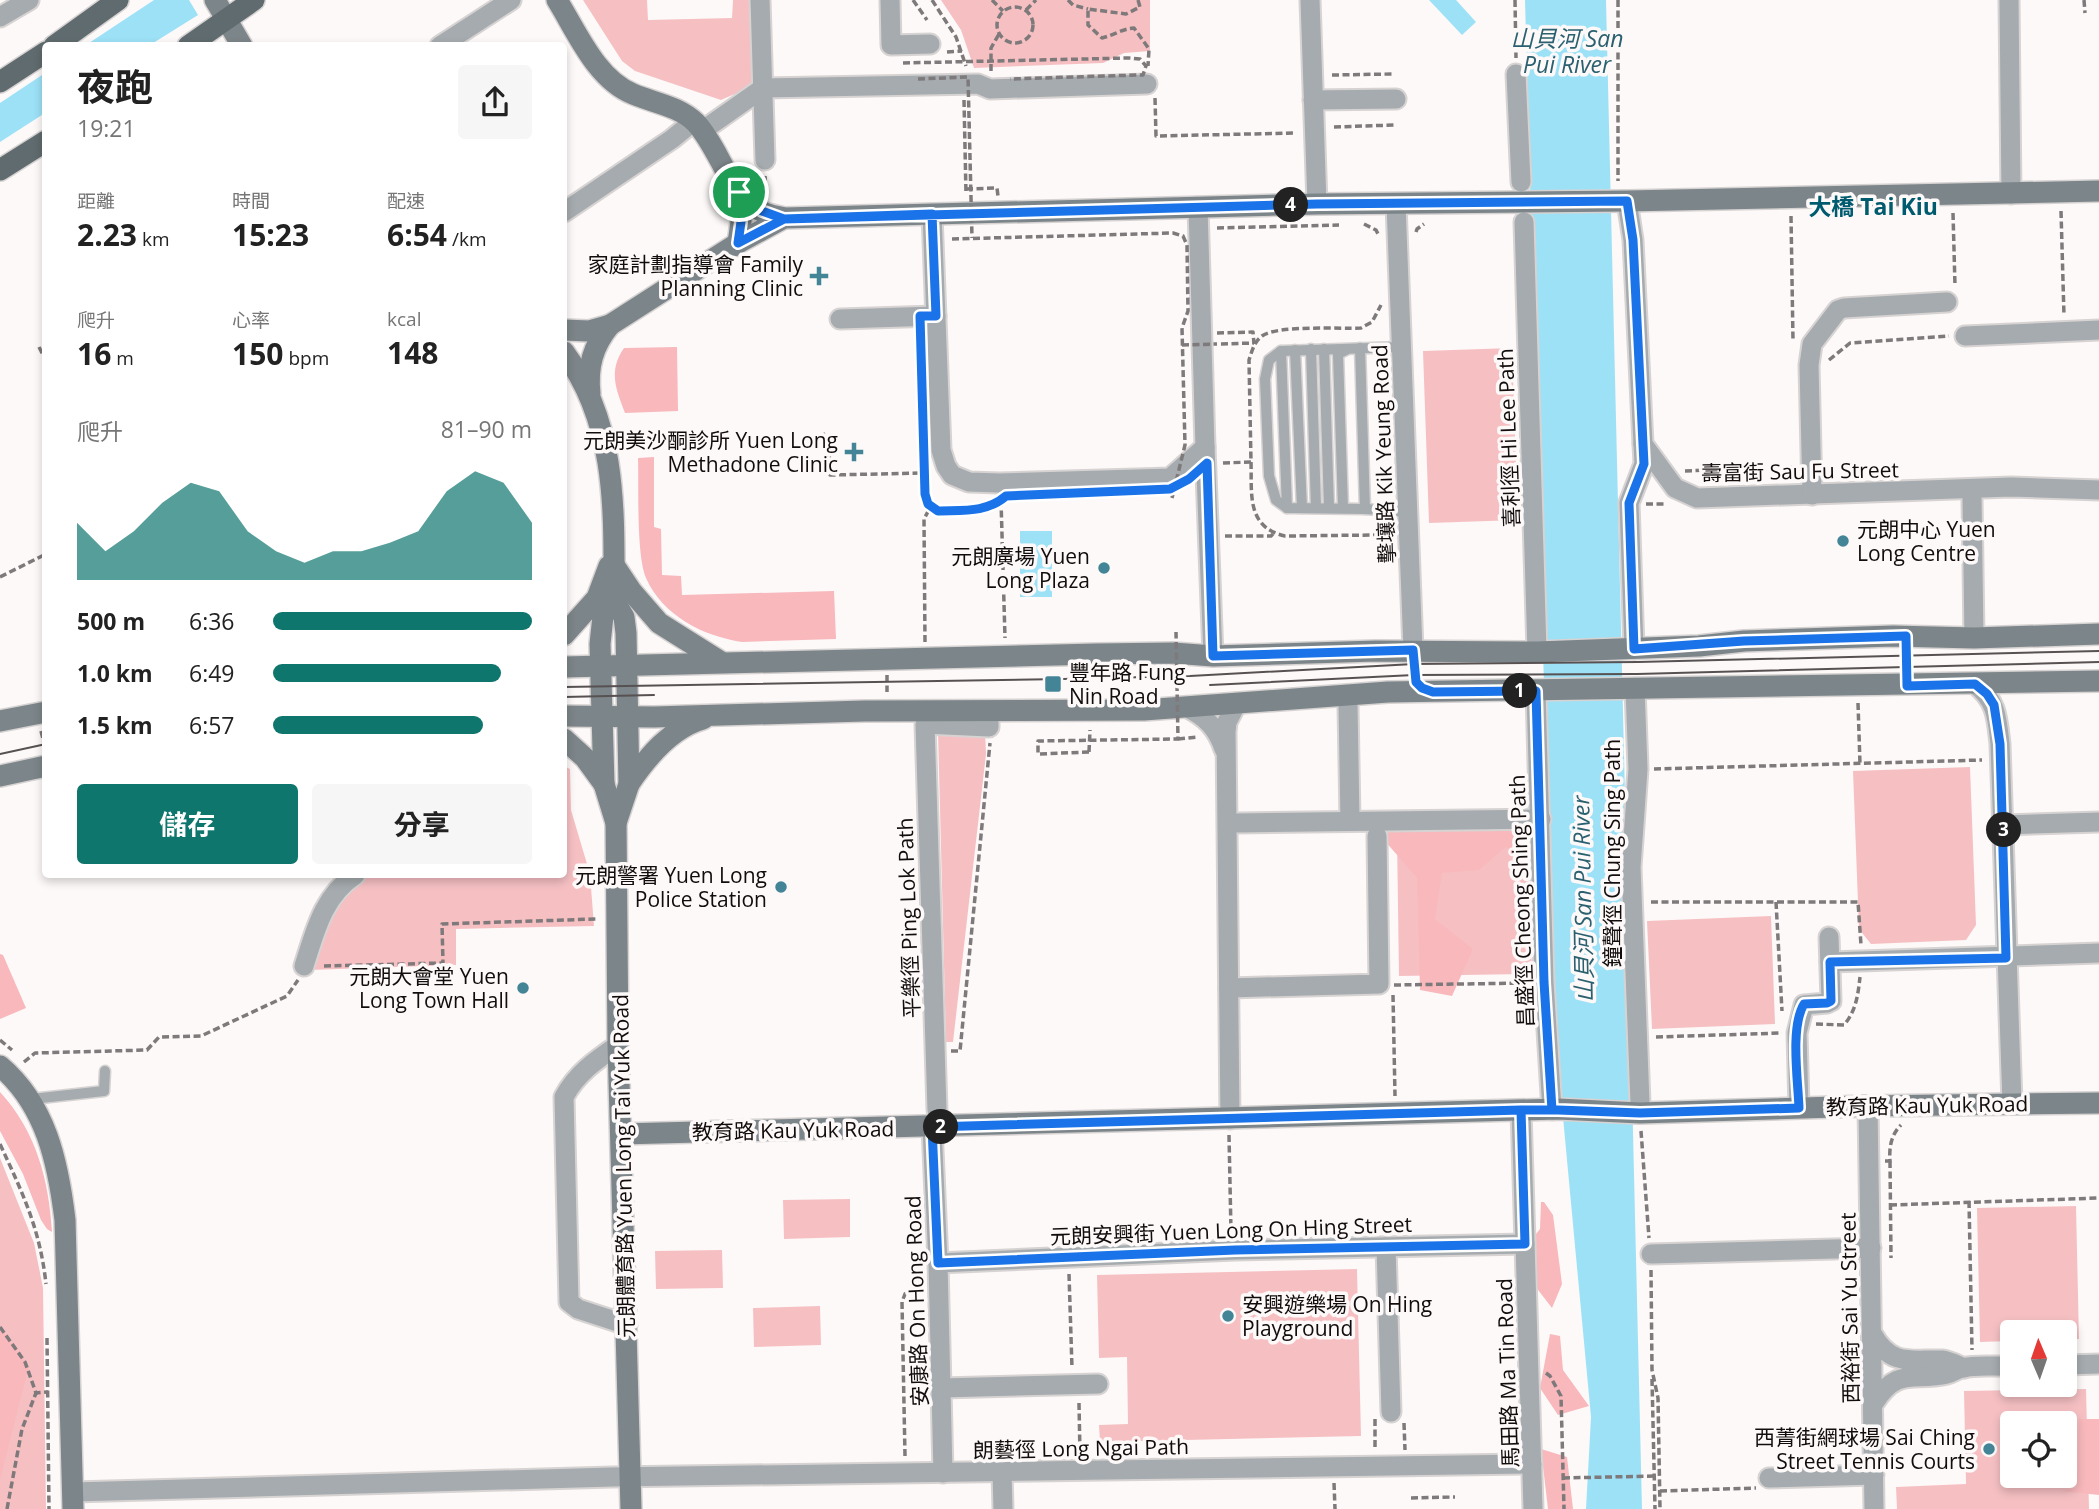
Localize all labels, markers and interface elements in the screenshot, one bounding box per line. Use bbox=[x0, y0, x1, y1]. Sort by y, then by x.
water label: 山貝河 San Pui River bbox=[1511, 22, 1623, 80]
text: 夜跑 bbox=[77, 60, 153, 112]
button: share bbox=[458, 65, 532, 139]
text: 19:21 bbox=[77, 112, 136, 144]
pin bbox=[709, 162, 769, 222]
icon: arrive bbox=[720, 173, 758, 211]
text: 距離 bbox=[77, 188, 115, 214]
text: 時間 bbox=[232, 188, 270, 214]
text: 配速 bbox=[387, 188, 425, 214]
pin: 4 bbox=[1274, 188, 1308, 222]
district label: 大橋 Tai Kiu bbox=[1808, 190, 1938, 222]
text: 4 bbox=[1285, 191, 1296, 217]
text: 2.23 bbox=[77, 214, 137, 255]
text: 15:23 bbox=[232, 214, 309, 255]
text: 6:54 bbox=[387, 214, 447, 255]
text: km bbox=[137, 226, 170, 252]
text: /km bbox=[447, 226, 487, 252]
place label: 家庭計劃指導會 Family Planning Clinic bbox=[587, 250, 803, 302]
marker: 家庭計劃指導會 Family Planning Clinic bbox=[809, 266, 829, 286]
text: kcal bbox=[387, 306, 421, 332]
text: 爬升 bbox=[77, 307, 115, 333]
text: 心率 bbox=[232, 307, 270, 333]
text: 148 bbox=[387, 332, 438, 373]
text: 16 bbox=[77, 333, 111, 374]
text: 150 bbox=[232, 333, 283, 374]
street label: 擊壤路 Kik Yeung Road bbox=[1365, 344, 1401, 564]
text: m bbox=[111, 345, 134, 371]
text: bpm bbox=[283, 345, 329, 371]
street label: 喜利徑 Hi Lee Path bbox=[1491, 348, 1525, 528]
text: 81–90 m bbox=[441, 413, 532, 445]
text: 爬升 bbox=[77, 415, 123, 447]
place label: 元朗美沙酮診所 Yuen Long Methadone Clinic bbox=[583, 426, 838, 478]
marker: 元朗美沙酮診所 Yuen Long Methadone Clinic bbox=[844, 442, 864, 462]
street label: 壽富街 Sau Fu Street bbox=[1701, 455, 1899, 487]
place label: 元朗中心 Yuen Long Centre bbox=[1857, 515, 1996, 567]
marker: 元朗中心 Yuen Long Centre bbox=[1835, 533, 1851, 549]
place label: 元朗廣場 Yuen Long Plaza bbox=[951, 542, 1090, 594]
marker: 元朗廣場 Yuen Long Plaza bbox=[1096, 560, 1112, 576]
text: 500 m bbox=[77, 605, 145, 637]
text: 6:36 bbox=[189, 605, 235, 637]
text: 1.0 km bbox=[77, 657, 153, 689]
text: 6:49 bbox=[189, 657, 235, 689]
place label: 豐年路 Fung Nin Road bbox=[1069, 658, 1185, 710]
marker: 豐年路 Fung Nin Road bbox=[1043, 674, 1063, 694]
pin: 1 bbox=[1502, 674, 1538, 708]
text: 1 bbox=[1514, 677, 1525, 703]
text: 1.5 km bbox=[77, 709, 153, 741]
text: 6:57 bbox=[189, 709, 235, 741]
street label: 鐘聲徑 Chung Sing Path bbox=[1598, 739, 1626, 967]
street label: 昌盛徑 Cheong Shing Path bbox=[1503, 774, 1539, 1028]
button: 儲存 bbox=[77, 784, 298, 864]
button: 分享 bbox=[312, 784, 532, 864]
water label: 山貝河 San Pui River bbox=[1564, 794, 1600, 1003]
pin: 3 bbox=[1986, 812, 2022, 848]
text: 3 bbox=[1998, 816, 2009, 842]
street label: 平樂徑 Ping Lok Path bbox=[891, 817, 925, 1019]
place label: 元朗警署 Yuen Long Police Station bbox=[575, 861, 767, 913]
marker: 元朗警署 Yuen Long Police Station bbox=[773, 879, 789, 895]
place label: 元朗大會堂 Yuen Long Town Hall bbox=[349, 962, 509, 1014]
marker: 元朗大會堂 Yuen Long Town Hall bbox=[515, 980, 531, 996]
street label: 元朗體育路 Yuen Long Tai Yuk Road bbox=[606, 994, 640, 1338]
street label: 教育路 Kau Yuk Road bbox=[1825, 1089, 2029, 1121]
pin: 2 bbox=[923, 1110, 958, 1144]
text: 2 bbox=[935, 1113, 946, 1139]
street label: 教育路 Kau Yuk Road bbox=[691, 1114, 895, 1146]
street label: 安康路 On Hong Road bbox=[898, 1195, 934, 1407]
street label: 元朗安興街 Yuen Long On Hing Street bbox=[1049, 1210, 1413, 1250]
street label: 西裕街 Sai Yu Street bbox=[1833, 1212, 1865, 1404]
street label: 馬田路 Ma Tin Road bbox=[1490, 1278, 1524, 1468]
place label: 安興遊樂場 On Hing Playground bbox=[1242, 1290, 1432, 1342]
marker: 安興遊樂場 On Hing Playground bbox=[1220, 1308, 1236, 1324]
north arrow bbox=[2000, 1320, 2077, 1396]
map controls bbox=[2000, 1320, 2077, 1488]
button: locate bbox=[2000, 1411, 2077, 1488]
place label: 西菁街網球場 Sai Ching Street Tennis Courts bbox=[1754, 1423, 1975, 1475]
street label: 朗藝徑 Long Ngai Path bbox=[973, 1432, 1189, 1464]
marker: 西菁街網球場 Sai Ching Street Tennis Courts bbox=[1981, 1441, 1997, 1457]

